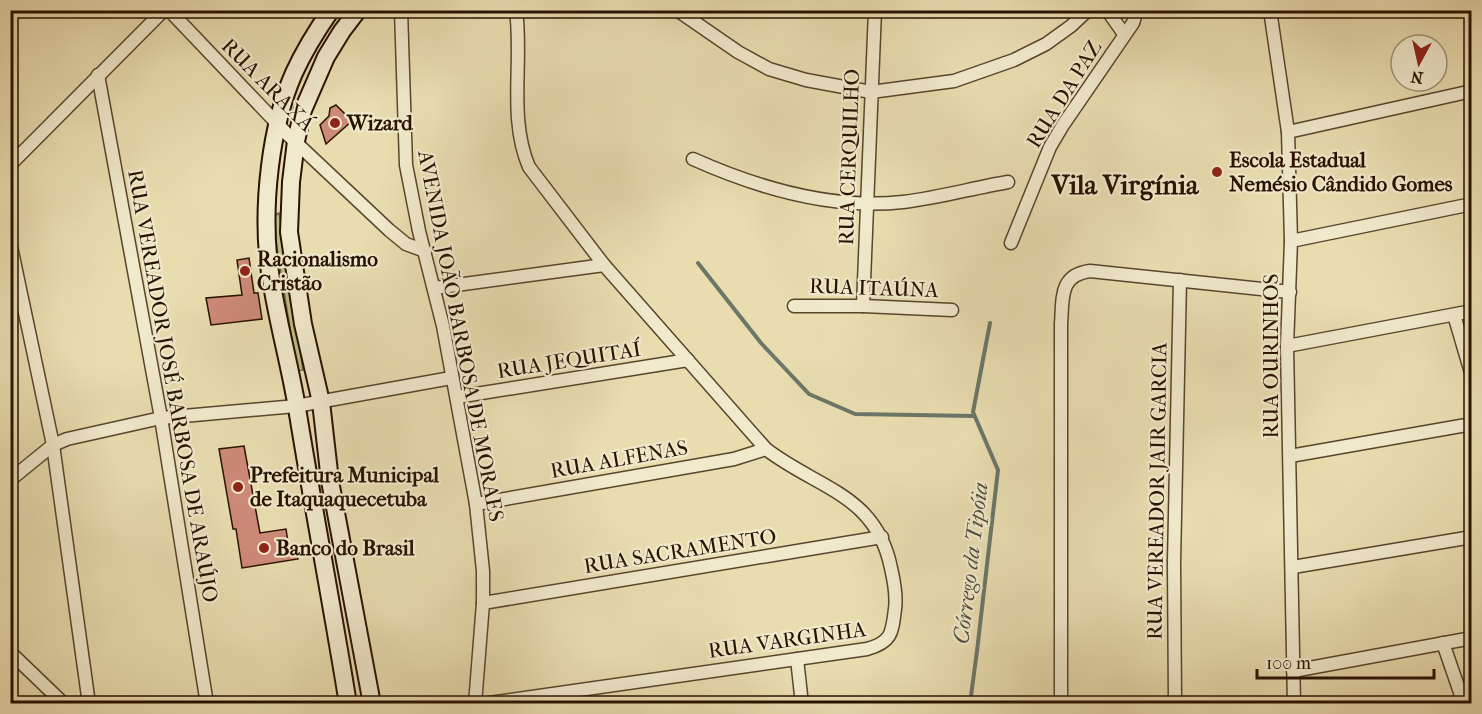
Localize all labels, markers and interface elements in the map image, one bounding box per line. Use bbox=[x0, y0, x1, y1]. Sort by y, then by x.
north arrow bbox=[1389, 33, 1449, 93]
street label: RUA ARAXÁ bbox=[217, 34, 320, 137]
street label: RUA DA PAZ bbox=[1021, 36, 1107, 152]
text: N bbox=[1409, 67, 1424, 88]
street label: RUA CERQUILHO bbox=[834, 68, 864, 246]
place label: Wizard bbox=[346, 111, 413, 135]
marker: Wizard bbox=[328, 116, 342, 130]
street label: AVENIDA JOÃO BARBOSA DE MORAES bbox=[413, 147, 509, 524]
place label: Escola Estadual Nemésio Cândido Gomes bbox=[1229, 148, 1453, 196]
marker: Escola Estadual Nemésio Cândido Gomes bbox=[1210, 165, 1224, 179]
street label: RUA VEREADOR JOSÉ BARBOSA DE ARAÚJO bbox=[123, 168, 223, 604]
district label: Vila Virgínia bbox=[1051, 169, 1200, 201]
place label: Racionalismo Cristão bbox=[257, 247, 378, 295]
marker: Racionalismo Cristão bbox=[238, 264, 252, 278]
street label: RUA ITAÚNA bbox=[809, 274, 939, 302]
street label: RUA OURINHOS bbox=[1259, 274, 1283, 438]
street label: RUA JEQUITAÍ bbox=[495, 337, 643, 383]
street label: RUA VEREADOR JAIR GARCIA bbox=[1142, 342, 1172, 640]
street label: RUA ALFENAS bbox=[548, 435, 690, 483]
place label: Prefeitura Municipal de Itaquaquecetuba bbox=[250, 463, 439, 511]
marker: Prefeitura Municipal de Itaquaquecetuba bbox=[231, 480, 245, 494]
water label: Córrego da Tipóia bbox=[948, 481, 994, 645]
street label: RUA SACRAMENTO bbox=[582, 524, 778, 578]
place label: Banco do Brasil bbox=[276, 536, 415, 560]
marker: Banco do Brasil bbox=[257, 541, 271, 555]
street label: RUA VARGINHA bbox=[707, 617, 868, 663]
scale bar bbox=[1257, 642, 1434, 680]
text: 100 m bbox=[1266, 653, 1311, 674]

